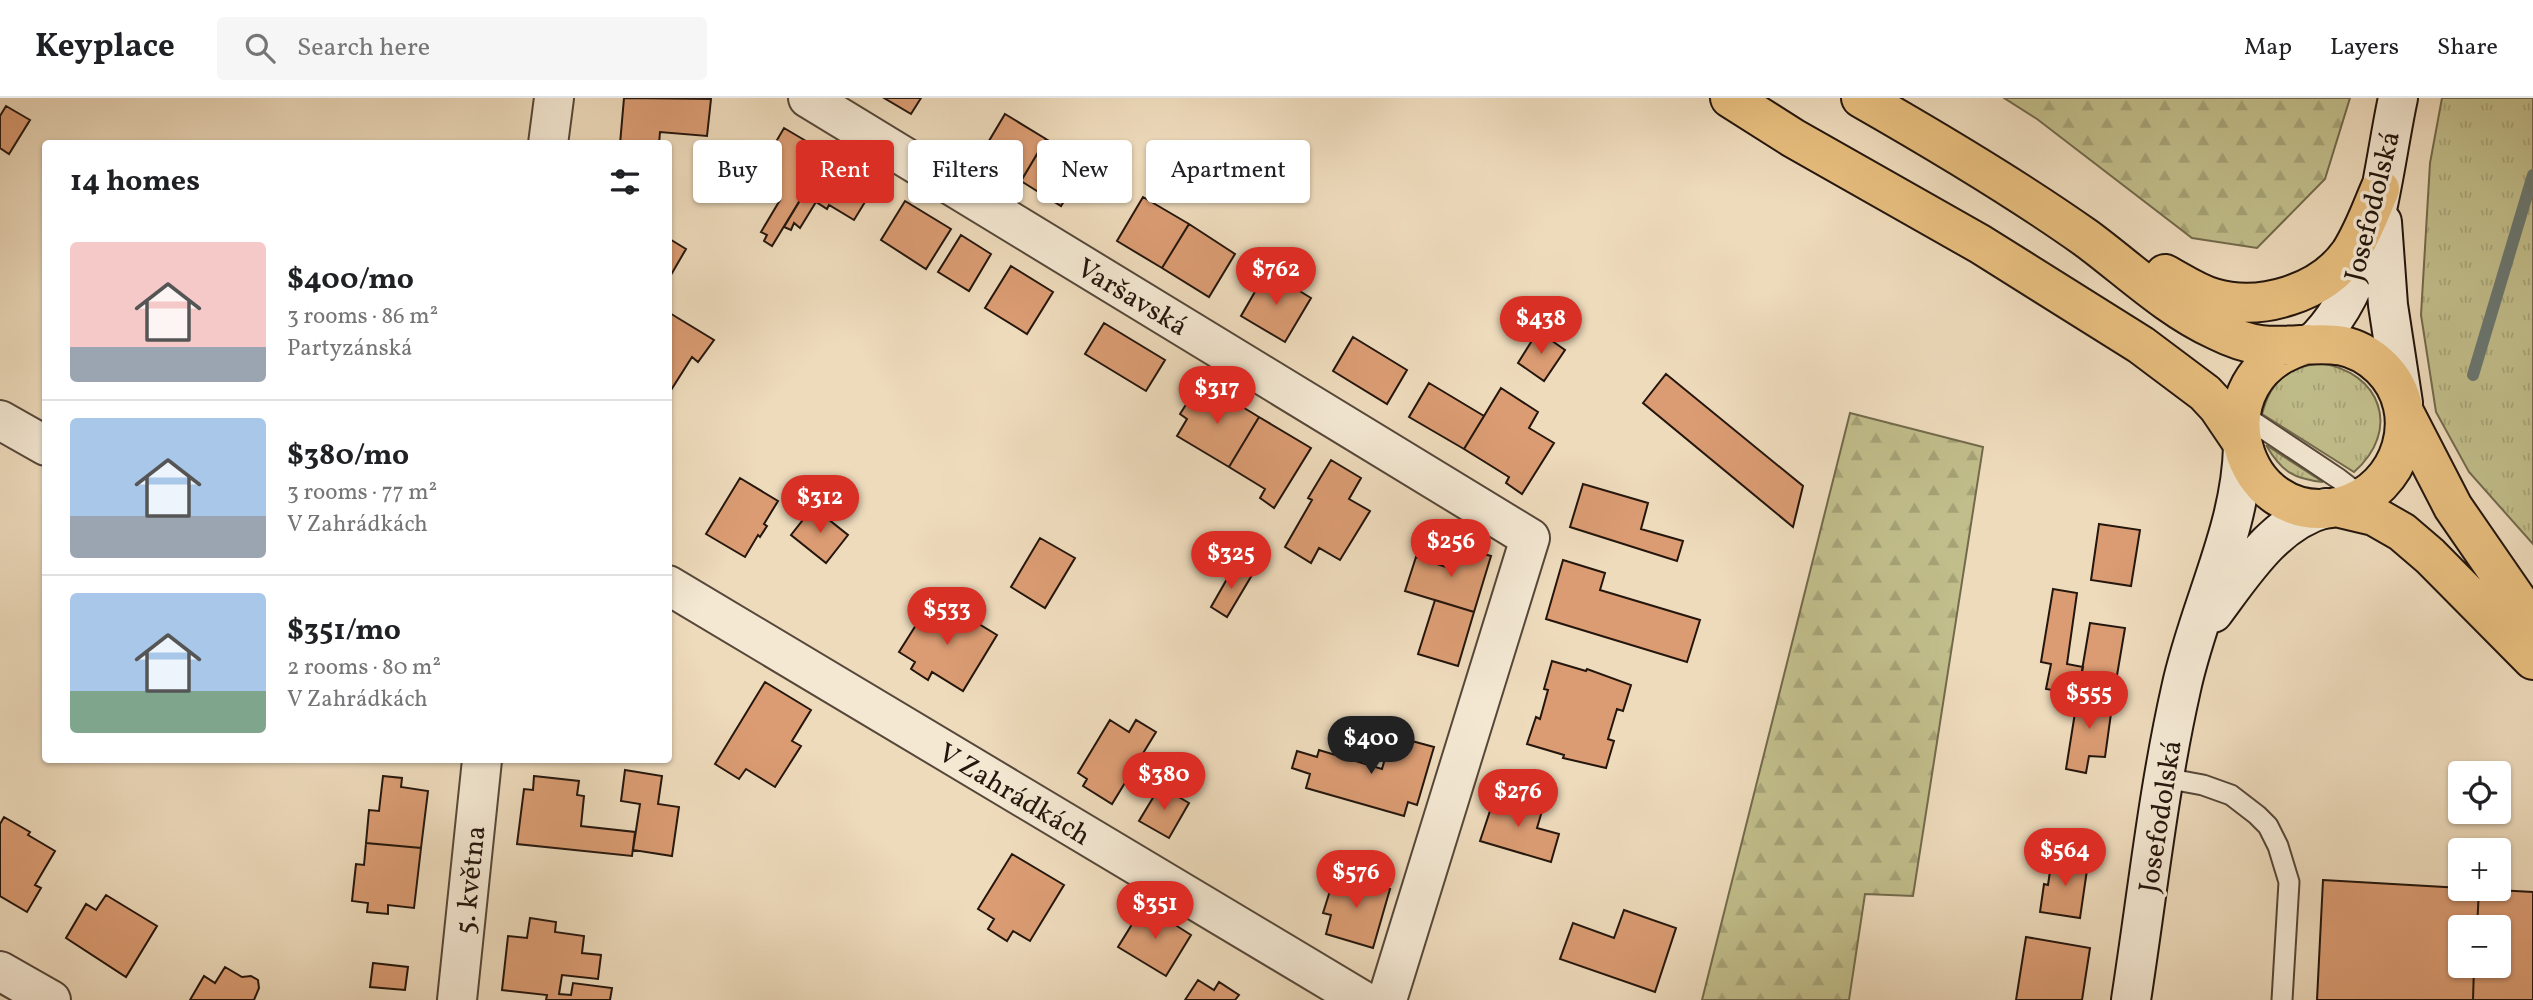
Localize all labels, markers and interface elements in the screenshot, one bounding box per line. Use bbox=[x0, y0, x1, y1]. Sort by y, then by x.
search box bbox=[217, 17, 707, 80]
text: Keyplace bbox=[35, 25, 175, 71]
icon: search bbox=[241, 29, 279, 67]
text: Search here bbox=[297, 30, 430, 66]
text: Map bbox=[2244, 31, 2292, 65]
text: Layers bbox=[2330, 31, 2399, 65]
text: Share bbox=[2437, 31, 2498, 65]
street label: Josefodolská bbox=[2336, 127, 2411, 286]
chip: Buy bbox=[693, 140, 782, 203]
chip: Rent bbox=[796, 140, 894, 203]
chip: Filters bbox=[908, 140, 1023, 203]
chip: New bbox=[1037, 140, 1132, 203]
chip: Apartment bbox=[1146, 140, 1310, 203]
text: 14 homes bbox=[70, 161, 200, 203]
icon: filters bbox=[606, 163, 644, 201]
pin: $762 bbox=[1235, 248, 1317, 307]
street label: Varšavská bbox=[1069, 250, 1195, 347]
text: $762 bbox=[1252, 254, 1300, 286]
text: $400/mo bbox=[287, 259, 414, 301]
icon: home bbox=[126, 270, 210, 354]
pin: $438 bbox=[1500, 296, 1582, 356]
text: 3 rooms · 86 m² bbox=[287, 301, 438, 333]
text: $438 bbox=[1516, 303, 1566, 335]
text: Partyzánská bbox=[287, 333, 413, 365]
pin: $317 bbox=[1176, 366, 1258, 426]
text: $317 bbox=[1195, 373, 1239, 405]
text: $380/mo bbox=[287, 435, 409, 477]
icon: home bbox=[126, 446, 210, 530]
pin: $312 bbox=[779, 476, 861, 535]
text: 3 rooms · 77 m² bbox=[287, 477, 437, 509]
text: $312 bbox=[797, 482, 843, 514]
text: V Zahrádkách bbox=[287, 509, 428, 541]
pin: $256 bbox=[1410, 519, 1492, 579]
text: $256 bbox=[1427, 526, 1475, 558]
pin: $325 bbox=[1190, 532, 1272, 591]
text: $325 bbox=[1207, 538, 1255, 570]
pin: $533 bbox=[906, 588, 988, 647]
text: $533 bbox=[923, 594, 971, 626]
text: $351/mo bbox=[287, 610, 401, 652]
icon: home bbox=[126, 621, 210, 705]
text: 2 rooms · 80 m² bbox=[287, 652, 441, 684]
pin: $555 bbox=[2048, 672, 2130, 731]
text: $555 bbox=[2066, 678, 2112, 710]
text: V Zahrádkách bbox=[287, 684, 428, 716]
pin: $400 bbox=[1330, 716, 1412, 776]
text: $400 bbox=[1344, 723, 1398, 755]
street label: V Zahrádkách bbox=[930, 734, 1097, 856]
street label: Josefodolská bbox=[2130, 737, 2193, 895]
pin: $380 bbox=[1123, 752, 1205, 812]
text: $380 bbox=[1138, 759, 1190, 791]
map controls bbox=[2448, 761, 2511, 978]
button: locate bbox=[2448, 761, 2511, 824]
pin: $276 bbox=[1477, 770, 1559, 829]
text: $276 bbox=[1494, 776, 1542, 808]
street label: 5. května bbox=[446, 824, 497, 937]
pin: $564 bbox=[2024, 828, 2106, 888]
text: $564 bbox=[2040, 835, 2090, 867]
button: + bbox=[2448, 838, 2511, 901]
pin: $576 bbox=[1315, 850, 1397, 910]
text: $576 bbox=[1332, 857, 1380, 889]
pin: $351 bbox=[1114, 882, 1196, 941]
text: $351 bbox=[1133, 888, 1177, 920]
button: − bbox=[2448, 915, 2511, 978]

